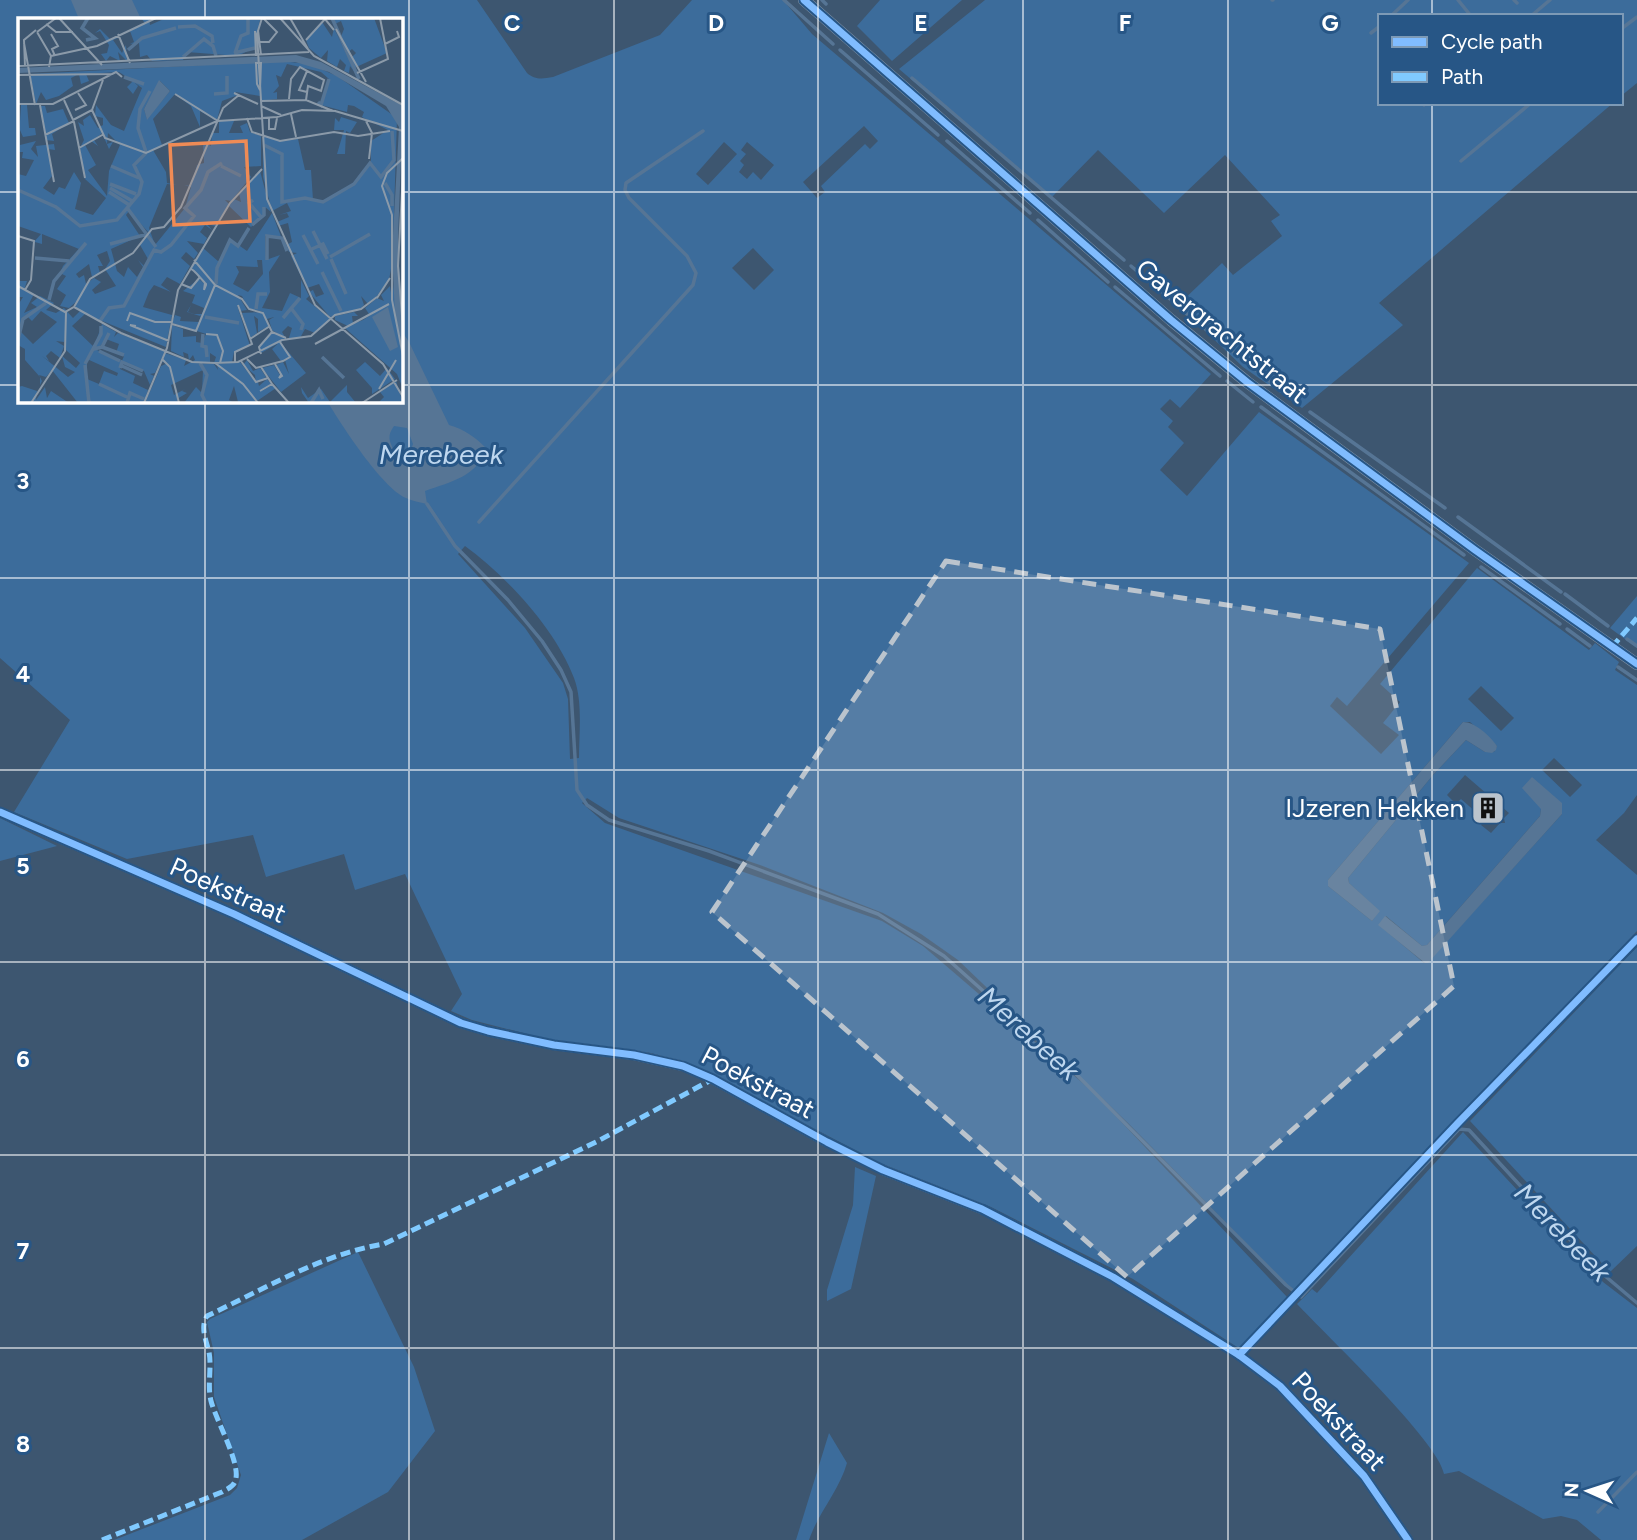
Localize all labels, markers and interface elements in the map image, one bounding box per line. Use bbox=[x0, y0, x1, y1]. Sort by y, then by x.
text: C bbox=[504, 9, 521, 37]
text: D bbox=[708, 9, 724, 37]
text: E bbox=[914, 9, 928, 37]
text: F bbox=[1119, 9, 1132, 37]
text: G bbox=[1321, 9, 1339, 37]
legend bbox=[1378, 14, 1623, 105]
inset map bbox=[18, 18, 402, 402]
text: Cycle path bbox=[1441, 29, 1542, 54]
text: Path bbox=[1441, 64, 1483, 89]
street label: Gavergrachtstraat bbox=[1130, 252, 1315, 410]
water label: Merebeek bbox=[379, 437, 505, 471]
text: 3 bbox=[17, 467, 29, 495]
text: 4 bbox=[16, 660, 30, 688]
building icon: IJzeren Hekken bbox=[1469, 789, 1507, 827]
place label: IJzeren Hekken bbox=[1285, 792, 1464, 824]
street label: Poekstraat bbox=[165, 850, 291, 930]
text: 5 bbox=[16, 852, 30, 880]
water label: Merebeek bbox=[971, 979, 1088, 1088]
street label: Poekstraat bbox=[696, 1039, 820, 1125]
text: 6 bbox=[16, 1045, 30, 1073]
water label: Merebeek bbox=[1508, 1175, 1619, 1290]
text: 7 bbox=[17, 1237, 30, 1265]
street label: Poekstraat bbox=[1285, 1365, 1393, 1477]
text: 8 bbox=[16, 1430, 30, 1458]
north arrow bbox=[1553, 1456, 1623, 1526]
text: N bbox=[1560, 1482, 1583, 1498]

